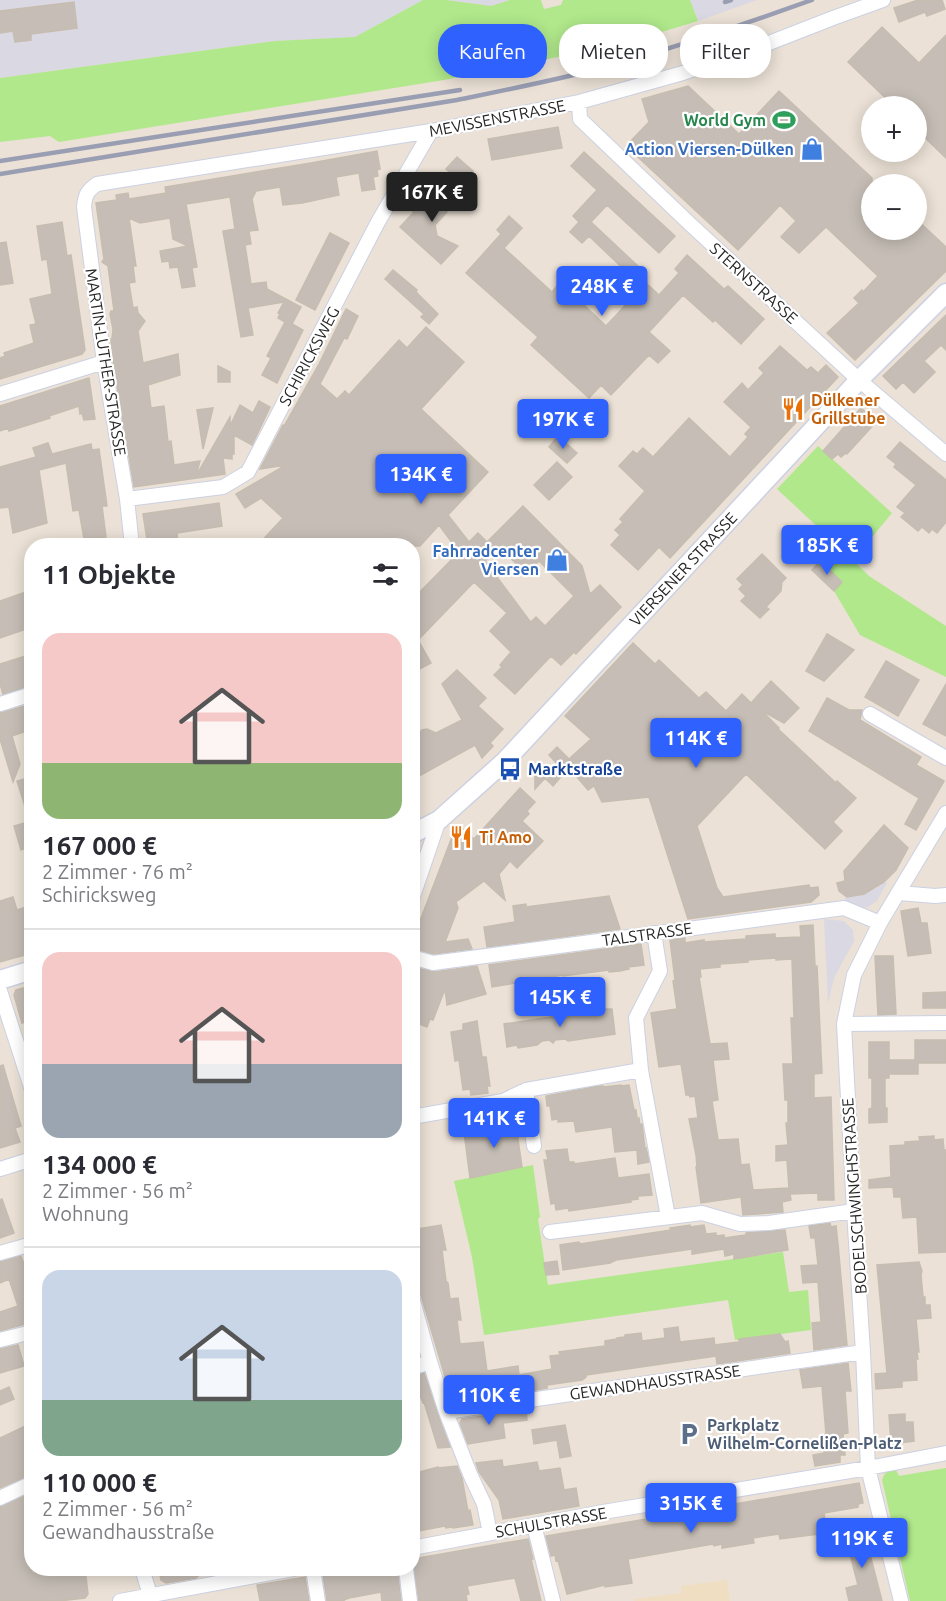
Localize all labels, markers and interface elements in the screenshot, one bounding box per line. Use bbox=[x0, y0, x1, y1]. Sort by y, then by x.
chip: Kaufen bbox=[438, 24, 547, 78]
chip: Mieten bbox=[559, 24, 668, 78]
chip: Filter bbox=[680, 24, 771, 78]
street label: MEVISSENSTRASSE bbox=[427, 96, 567, 140]
map controls bbox=[861, 96, 927, 240]
button: + bbox=[861, 96, 927, 162]
sports icon: World Gym bbox=[771, 107, 797, 133]
place label: World Gym bbox=[684, 111, 766, 129]
shop icon: Action Viersen-Dülken bbox=[799, 136, 825, 162]
place label: Action Viersen-Dülken bbox=[625, 140, 794, 158]
pin: 167K € bbox=[383, 172, 481, 223]
button: − bbox=[861, 174, 927, 240]
text: 167K € bbox=[400, 180, 464, 203]
street label: STERNSTRASSE bbox=[706, 239, 802, 327]
pin: 248K € bbox=[553, 266, 651, 317]
street label: MARTIN-LUTHER-STRASSE bbox=[82, 267, 130, 457]
text: 248K € bbox=[570, 274, 634, 297]
street label: SCHIRICKSWEG bbox=[275, 303, 343, 409]
place label: Dülkener Grillstube bbox=[811, 391, 885, 427]
restaurant icon: Dülkener Grillstube bbox=[780, 396, 806, 422]
pin: 197K € bbox=[514, 399, 612, 450]
text: 197K € bbox=[531, 407, 595, 430]
pin: 134K € bbox=[372, 454, 470, 505]
text: 134K € bbox=[389, 462, 453, 485]
street label: VIERSENER STRASSE bbox=[626, 508, 740, 630]
pin: 185K € bbox=[778, 525, 876, 576]
text: 185K € bbox=[795, 533, 859, 556]
place label: Fahrradcenter Viersen bbox=[433, 542, 539, 578]
shop icon: Fahrradcenter Viersen bbox=[544, 547, 570, 573]
icon: filters bbox=[369, 558, 402, 591]
text: 11 Objekte bbox=[42, 560, 176, 589]
icon: home bbox=[168, 672, 276, 780]
pin: 114K € bbox=[647, 718, 745, 769]
text: 114K € bbox=[664, 726, 728, 749]
bus stop icon: Marktstraße bbox=[497, 756, 523, 782]
place label: Marktstraße bbox=[528, 760, 622, 778]
restaurant icon: Ti Amo bbox=[448, 824, 474, 850]
place label: Ti Amo bbox=[479, 828, 532, 846]
text: 167 000 € bbox=[42, 831, 157, 860]
text: 2 Zimmer · 76 m² bbox=[42, 860, 193, 883]
text: Schiricksweg bbox=[42, 883, 157, 906]
street label: TALSTRASSE bbox=[601, 919, 693, 949]
pin: 145K € bbox=[511, 977, 609, 1028]
text: 145K € bbox=[528, 985, 592, 1008]
icon: home bbox=[168, 991, 276, 1099]
street label: BODELSCHWINGHSTRASSE bbox=[838, 1097, 870, 1295]
pin: 141K € bbox=[445, 1098, 543, 1149]
text: 141K € bbox=[462, 1106, 526, 1129]
text: 134 000 € bbox=[42, 1150, 157, 1179]
text: 2 Zimmer · 56 m² bbox=[42, 1179, 193, 1202]
text: Wohnung bbox=[42, 1202, 129, 1225]
icon: home bbox=[168, 1309, 276, 1417]
street label: GEWANDHAUSSTRASSE bbox=[568, 1361, 742, 1403]
pin: 110K € bbox=[440, 1375, 538, 1426]
text: 110K € bbox=[457, 1383, 521, 1406]
place label: Parkplatz Wilhelm-Cornelißen-Platz bbox=[707, 1416, 902, 1452]
parking icon: Parkplatz Wilhelm-Cornelißen-Platz bbox=[676, 1421, 702, 1447]
text: 110 000 € bbox=[42, 1468, 157, 1497]
pin: 315K € bbox=[642, 1483, 740, 1534]
text: 315K € bbox=[659, 1491, 723, 1514]
text: 2 Zimmer · 56 m² bbox=[42, 1497, 193, 1520]
street label: SCHULSTRASSE bbox=[494, 1503, 608, 1541]
pin: 119K € bbox=[813, 1518, 911, 1569]
text: Gewandhausstraße bbox=[42, 1520, 214, 1543]
text: 119K € bbox=[830, 1526, 894, 1549]

